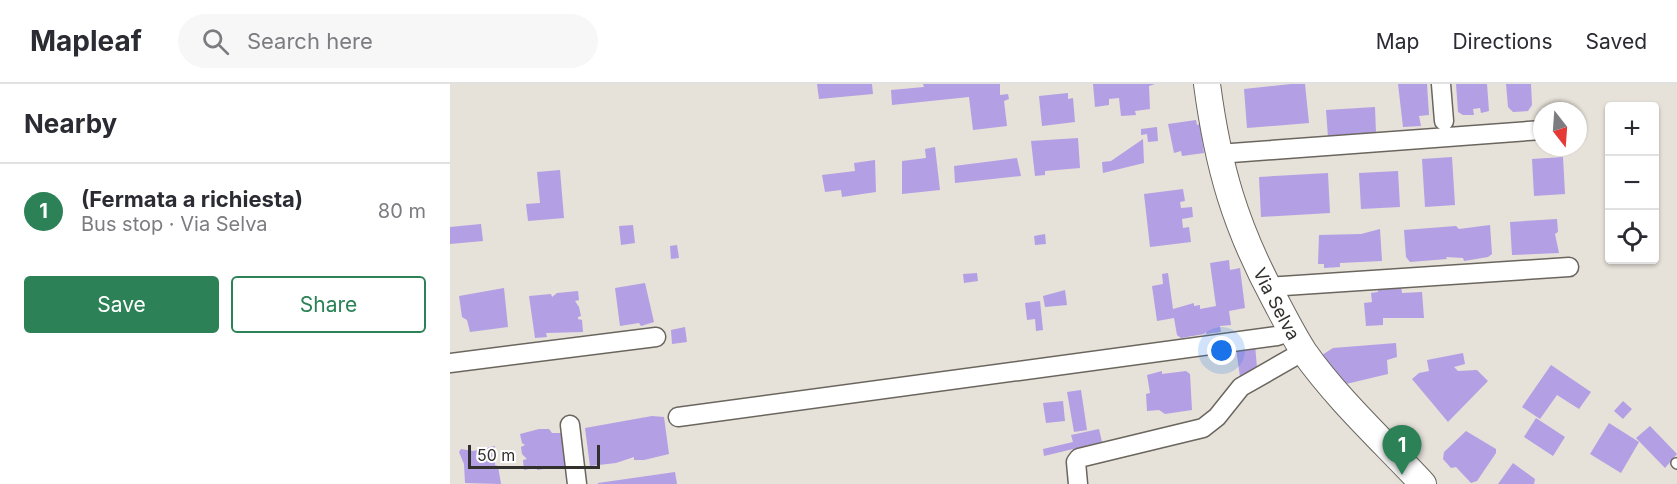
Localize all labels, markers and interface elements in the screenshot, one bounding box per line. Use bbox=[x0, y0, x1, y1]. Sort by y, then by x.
search box bbox=[178, 14, 598, 68]
text: Mapleaf bbox=[30, 24, 142, 58]
icon: search bbox=[199, 25, 232, 58]
text: Search here bbox=[247, 28, 373, 54]
text: Map bbox=[1376, 29, 1419, 54]
text: Directions bbox=[1452, 29, 1553, 54]
text: Saved bbox=[1586, 29, 1647, 54]
north arrow bbox=[1533, 102, 1587, 156]
map controls bbox=[1605, 102, 1659, 264]
button: + bbox=[1605, 102, 1659, 156]
text: Nearby bbox=[24, 108, 117, 139]
button: − bbox=[1605, 156, 1659, 210]
text: (Fermata a richiesta) bbox=[81, 186, 303, 212]
text: 1 bbox=[39, 199, 48, 223]
text: 80 m bbox=[378, 199, 426, 223]
button: locate bbox=[1605, 210, 1659, 264]
text: Bus stop · Via Selva bbox=[81, 212, 268, 236]
street label: Via Selva bbox=[1250, 264, 1305, 343]
button: Save bbox=[24, 276, 219, 333]
button: Share bbox=[231, 276, 426, 333]
your location bbox=[1207, 336, 1236, 365]
pin: 1 bbox=[1382, 426, 1422, 475]
scale bar bbox=[468, 442, 600, 470]
text: 50 m bbox=[477, 445, 515, 465]

